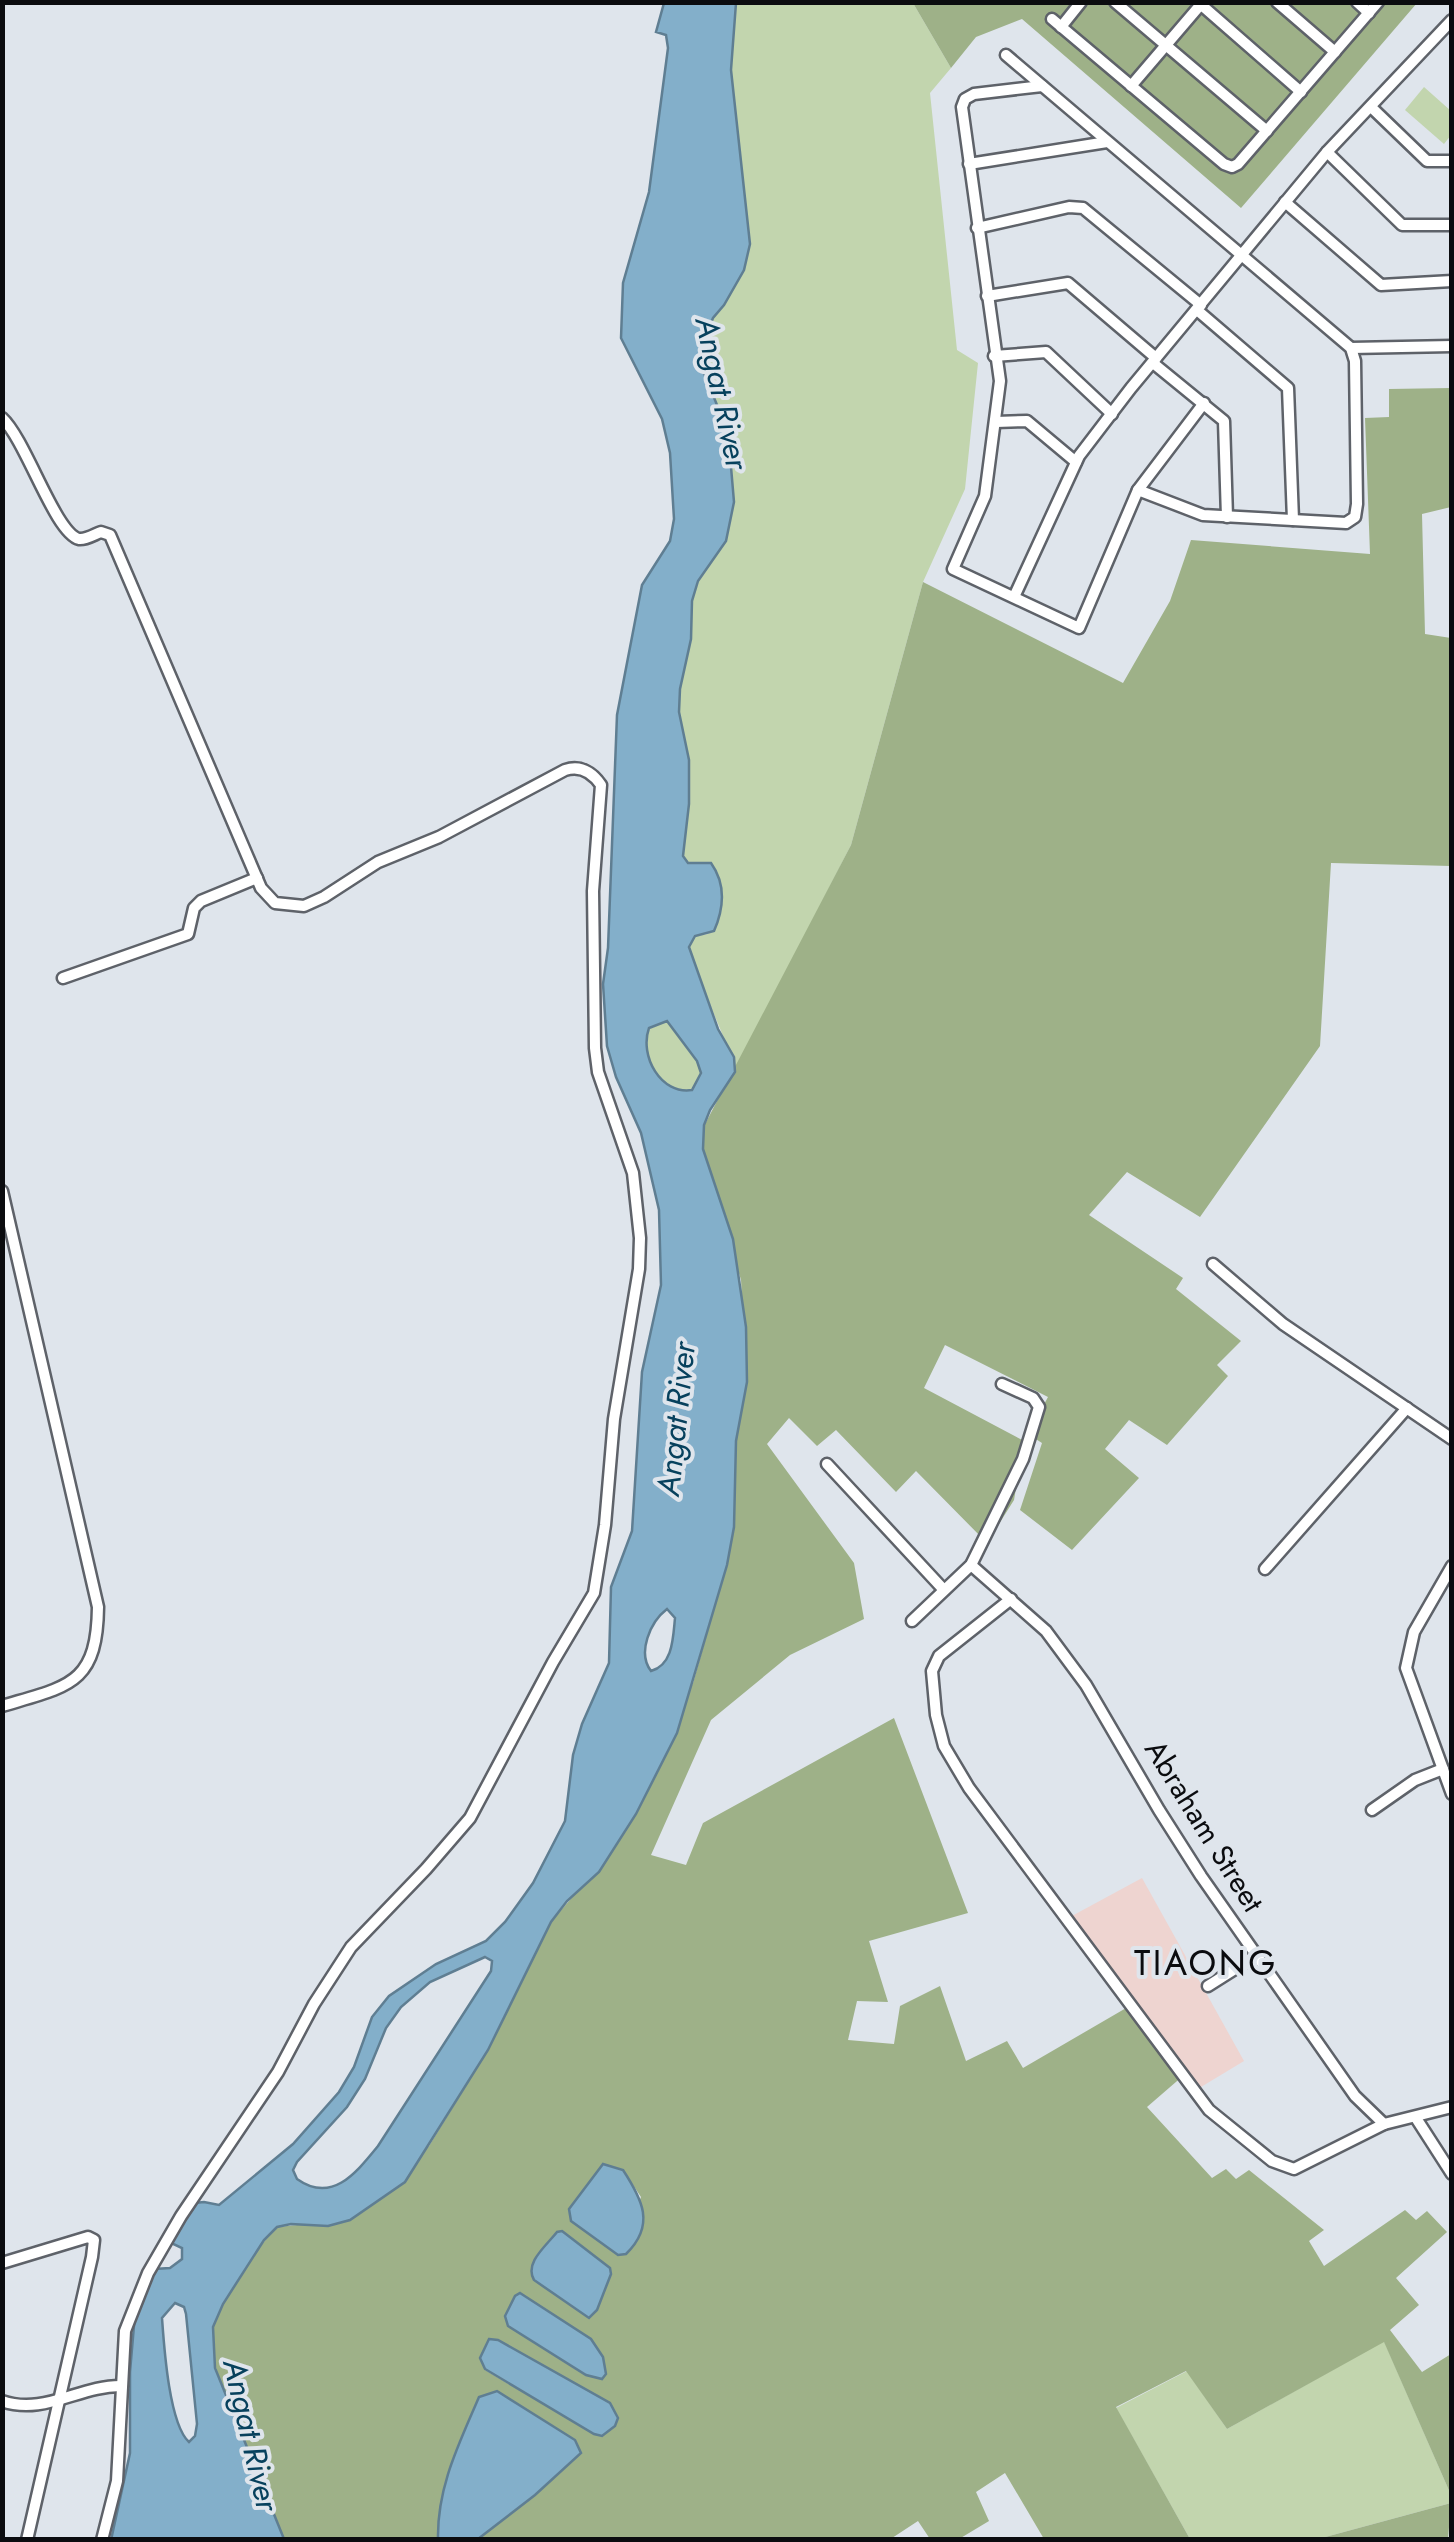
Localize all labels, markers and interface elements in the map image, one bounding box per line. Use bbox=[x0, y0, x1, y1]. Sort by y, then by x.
water label: Angat River bbox=[683, 312, 761, 476]
water label: Angat River bbox=[645, 1337, 707, 1499]
street label: Abraham Street bbox=[1134, 1731, 1275, 1921]
district label: TIAONG bbox=[1134, 1938, 1278, 1988]
water label: Angat River bbox=[211, 2354, 291, 2518]

